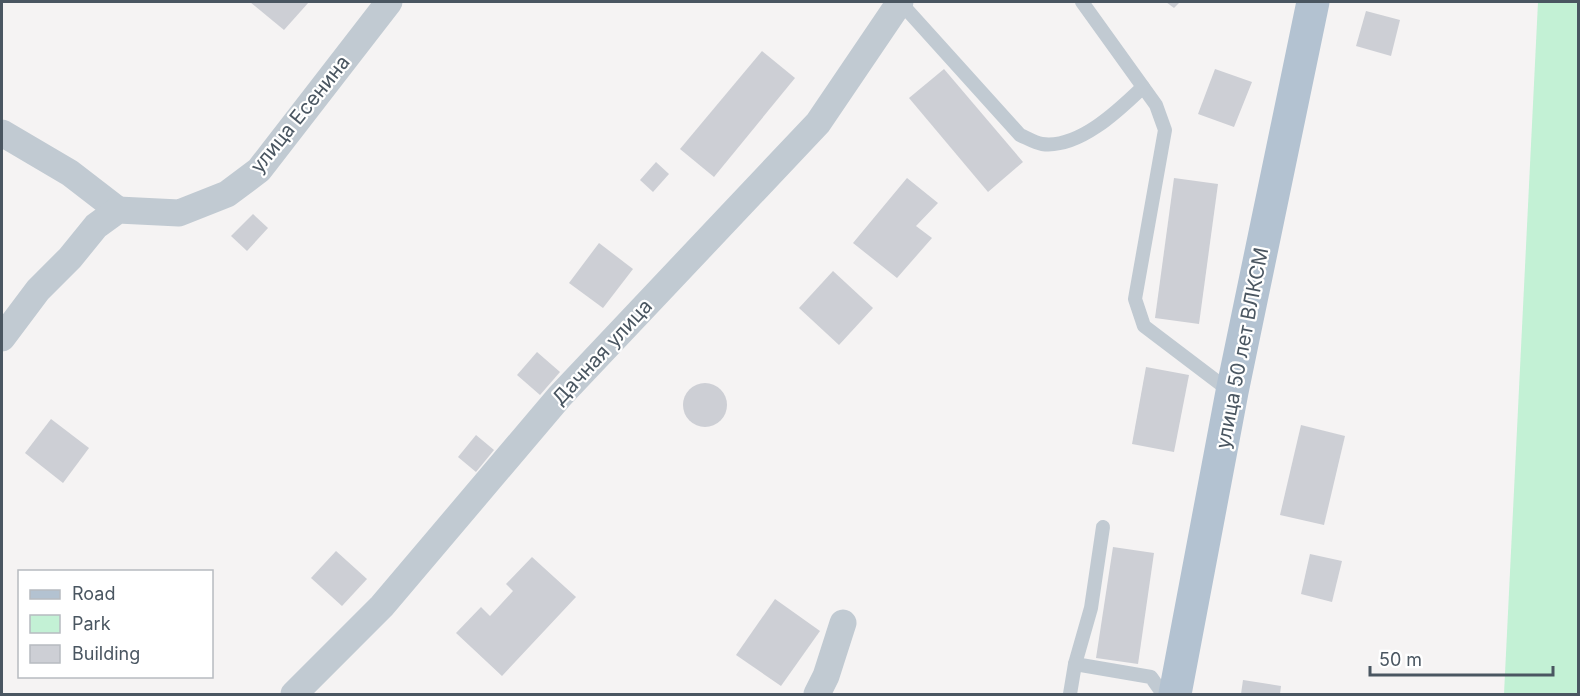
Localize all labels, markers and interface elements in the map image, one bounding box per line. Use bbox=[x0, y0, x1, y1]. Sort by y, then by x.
street label: улица Есенина bbox=[245, 50, 355, 178]
street label: улица 50 лет ВЛКСМ bbox=[1211, 245, 1273, 451]
street label: Дачная улица bbox=[547, 294, 657, 410]
legend bbox=[18, 570, 213, 678]
text: Road bbox=[72, 583, 115, 604]
text: Park bbox=[72, 613, 111, 634]
scale bar bbox=[1370, 639, 1553, 677]
text: Building bbox=[72, 643, 140, 664]
text: 50 m bbox=[1379, 649, 1422, 670]

